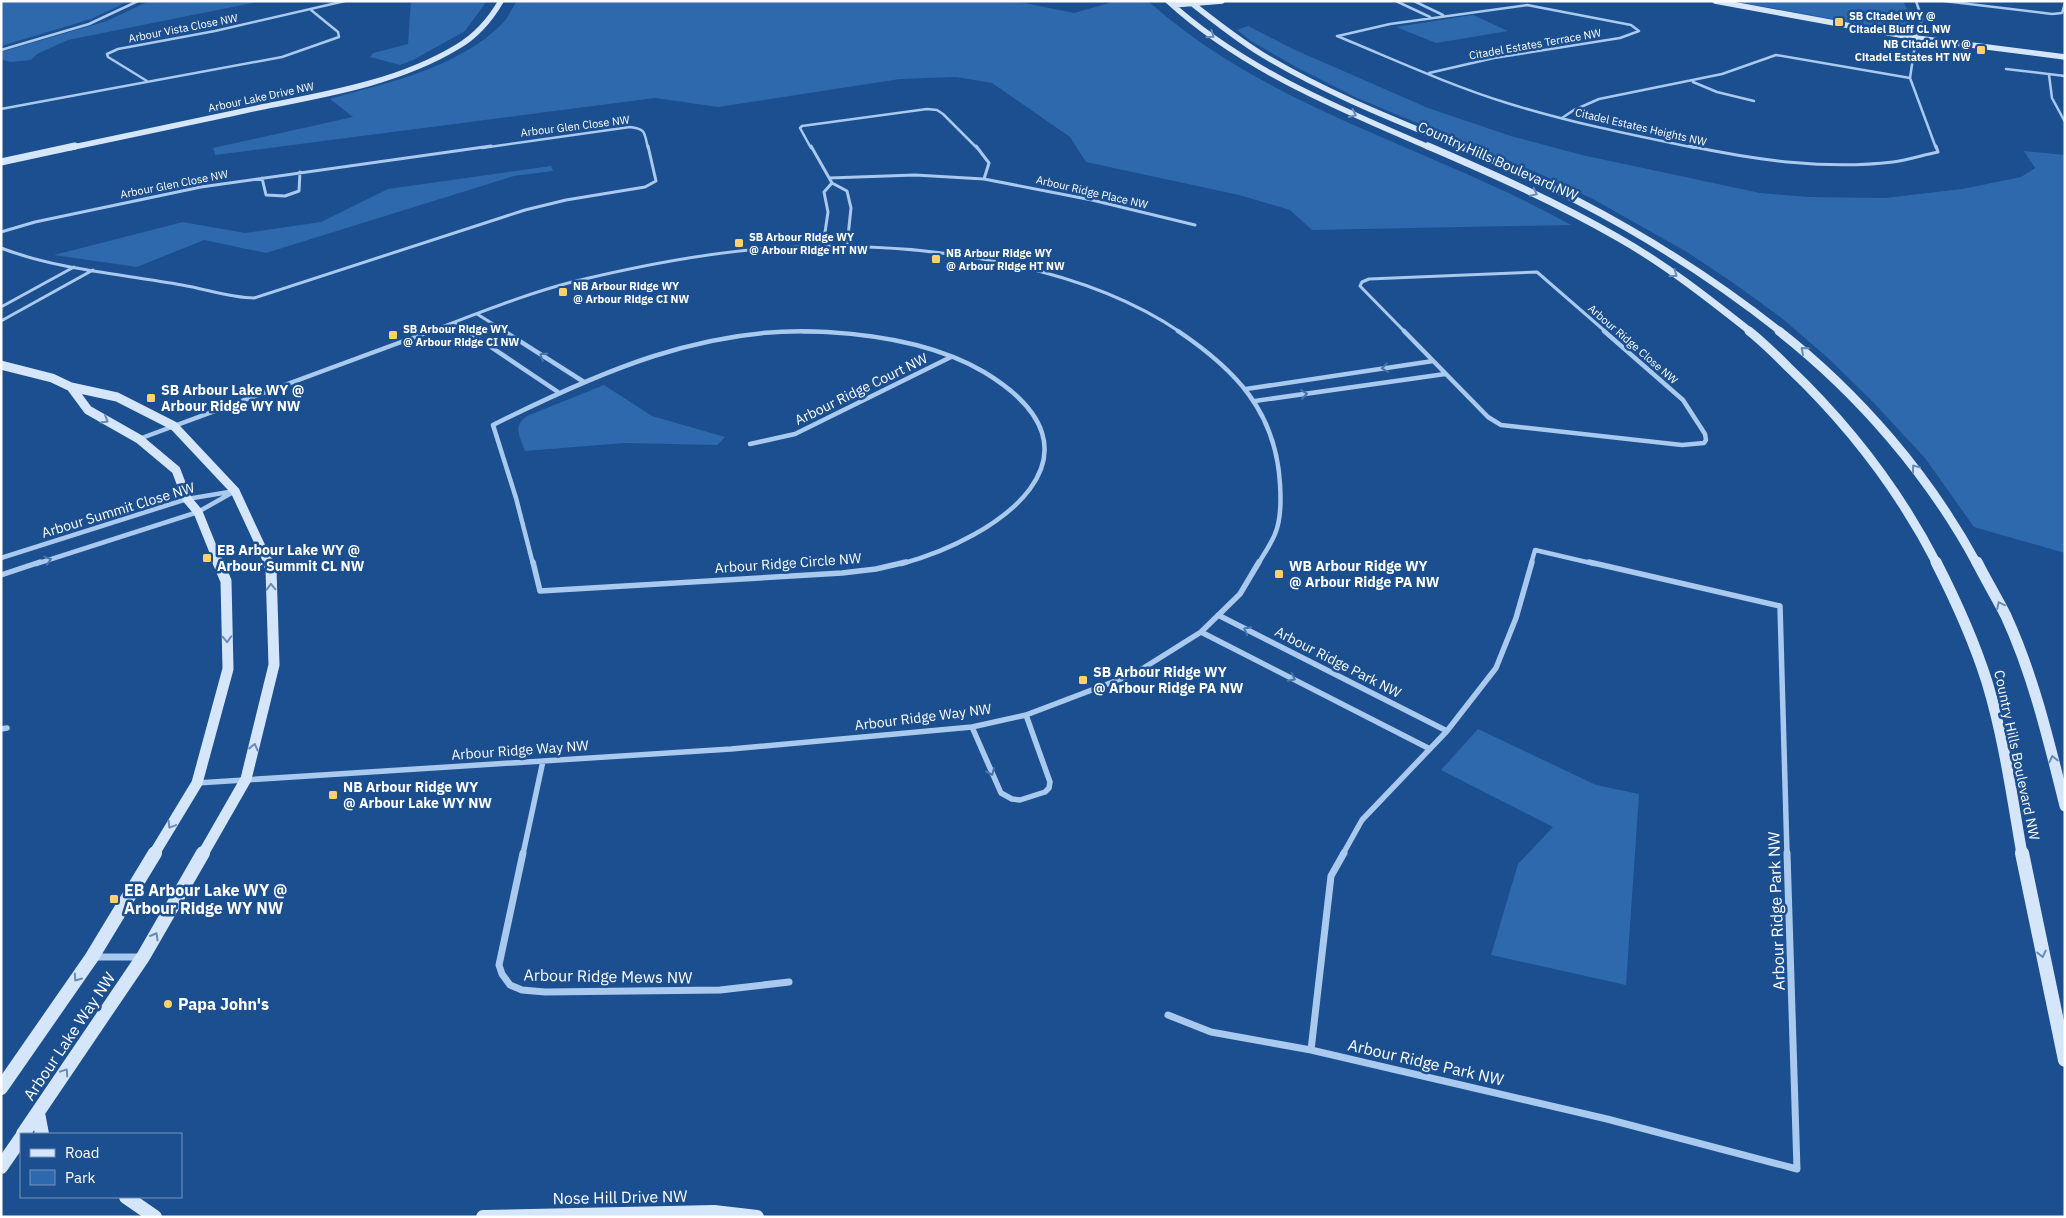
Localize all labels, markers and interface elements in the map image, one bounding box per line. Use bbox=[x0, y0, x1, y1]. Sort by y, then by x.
place label: SB Citadel WY @ Citadel Bluff CL NW bbox=[1849, 9, 1951, 36]
street label: Arbour Vista Close NW bbox=[127, 10, 239, 45]
marker: SB Citadel WY @ Citadel Bluff CL NW bbox=[1833, 16, 1845, 28]
street label: Citadel Estates Terrace NW bbox=[1468, 25, 1602, 63]
one-way arrow bbox=[1205, 29, 1215, 38]
place label: NB Citadel WY @ Citadel Estates HT NW bbox=[1855, 37, 1971, 64]
marker: NB Citadel WY @ Citadel Estates HT NW bbox=[1975, 44, 1987, 56]
street label: Arbour Lake Drive NW bbox=[207, 79, 315, 115]
street label: Citadel Estates Heights NW bbox=[1574, 105, 1708, 149]
one-way arrow bbox=[1348, 108, 1357, 118]
street label: Arbour Glen Close NW bbox=[520, 112, 630, 140]
street label: Country Hills Boulevard NW bbox=[1415, 118, 1581, 205]
street label: Arbour Glen Close NW bbox=[119, 167, 229, 201]
street label: Arbour Ridge Place NW bbox=[1035, 172, 1149, 212]
one-way arrow bbox=[1529, 187, 1538, 197]
place label: SB Arbour Ridge WY @ Arbour Ridge HT NW bbox=[749, 230, 868, 257]
marker: SB Arbour Ridge WY @ Arbour Ridge HT NW bbox=[733, 237, 745, 249]
place label: NB Arbour Ridge WY @ Arbour Ridge HT NW bbox=[946, 246, 1065, 273]
marker: NB Arbour Ridge WY @ Arbour Ridge HT NW bbox=[930, 253, 942, 265]
one-way arrow bbox=[1668, 268, 1678, 277]
place label: NB Arbour Ridge WY @ Arbour Ridge CI NW bbox=[573, 279, 690, 306]
marker: NB Arbour Ridge WY @ Arbour Ridge CI NW bbox=[557, 286, 569, 298]
street label: Arbour Ridge Close NW bbox=[1585, 301, 1681, 387]
place label: SB Arbour Ridge WY @ Arbour Ridge CI NW bbox=[403, 322, 520, 349]
marker: SB Arbour Ridge WY @ Arbour Ridge CI NW bbox=[387, 329, 399, 341]
one-way arrow bbox=[1800, 346, 1809, 355]
street label: Arbour Ridge Court NW bbox=[792, 349, 931, 429]
one-way arrow bbox=[539, 352, 548, 362]
one-way arrow bbox=[1381, 363, 1390, 373]
place label: SB Arbour Lake WY @ Arbour Ridge WY NW bbox=[161, 381, 304, 415]
one-way arrow bbox=[1300, 389, 1308, 400]
marker: SB Arbour Lake WY @ Arbour Ridge WY NW bbox=[145, 392, 157, 404]
one-way arrow bbox=[100, 414, 109, 424]
one-way arrow bbox=[1912, 464, 1921, 474]
street label: Arbour Summit Close NW bbox=[39, 478, 197, 542]
place label: EB Arbour Lake WY @ Arbour Summit CL NW bbox=[217, 541, 365, 575]
street label: Arbour Ridge Circle NW bbox=[714, 549, 862, 577]
marker: EB Arbour Lake WY @ Arbour Summit CL NW bbox=[201, 552, 213, 564]
one-way arrow bbox=[43, 555, 51, 565]
place label: WB Arbour Ridge WY @ Arbour Ridge PA NW bbox=[1289, 557, 1440, 591]
marker: WB Arbour Ridge WY @ Arbour Ridge PA NW bbox=[1273, 568, 1285, 580]
one-way arrow bbox=[266, 583, 277, 591]
one-way arrow bbox=[1996, 602, 2006, 611]
street label: Arbour Ridge Park NW bbox=[1272, 622, 1405, 702]
one-way arrow bbox=[1243, 626, 1252, 637]
one-way arrow bbox=[222, 635, 233, 643]
place label: SB Arbour Ridge WY @ Arbour Ridge PA NW bbox=[1093, 663, 1244, 697]
street label: Country Hills Boulevard NW bbox=[1990, 668, 2044, 842]
one-way arrow bbox=[1286, 672, 1295, 682]
marker: SB Arbour Ridge WY @ Arbour Ridge PA NW bbox=[1077, 674, 1089, 686]
street label: Arbour Ridge Way NW bbox=[854, 700, 993, 734]
street label: Arbour Ridge Way NW bbox=[451, 736, 590, 764]
one-way arrow bbox=[248, 743, 259, 752]
one-way arrow bbox=[2048, 754, 2059, 763]
one-way arrow bbox=[985, 767, 996, 776]
place label: NB Arbour Ridge WY @ Arbour Lake WY NW bbox=[343, 778, 492, 812]
marker: NB Arbour Ridge WY @ Arbour Lake WY NW bbox=[327, 789, 339, 801]
one-way arrow bbox=[168, 819, 178, 828]
street label: Arbour Ridge Park NW bbox=[1763, 831, 1789, 991]
place label: EB Arbour Lake WY @ Arbour Ridge WY NW bbox=[124, 880, 288, 918]
marker: EB Arbour Lake WY @ Arbour Ridge WY NW bbox=[108, 893, 120, 905]
one-way arrow bbox=[149, 933, 159, 942]
one-way arrow bbox=[2037, 949, 2047, 958]
street label: Arbour Ridge Mews NW bbox=[524, 965, 692, 987]
street label: Arbour Lake Way NW bbox=[19, 968, 119, 1104]
one-way arrow bbox=[74, 972, 83, 982]
place label: Papa John's bbox=[178, 994, 269, 1014]
marker: Papa John's bbox=[162, 998, 174, 1010]
street label: Arbour Ridge Park NW bbox=[1346, 1034, 1506, 1090]
one-way arrow bbox=[59, 1068, 69, 1077]
legend bbox=[20, 1133, 182, 1198]
text: Road bbox=[65, 1143, 100, 1162]
text: Park bbox=[65, 1168, 95, 1187]
street label: Nose Hill Drive NW bbox=[552, 1186, 688, 1208]

